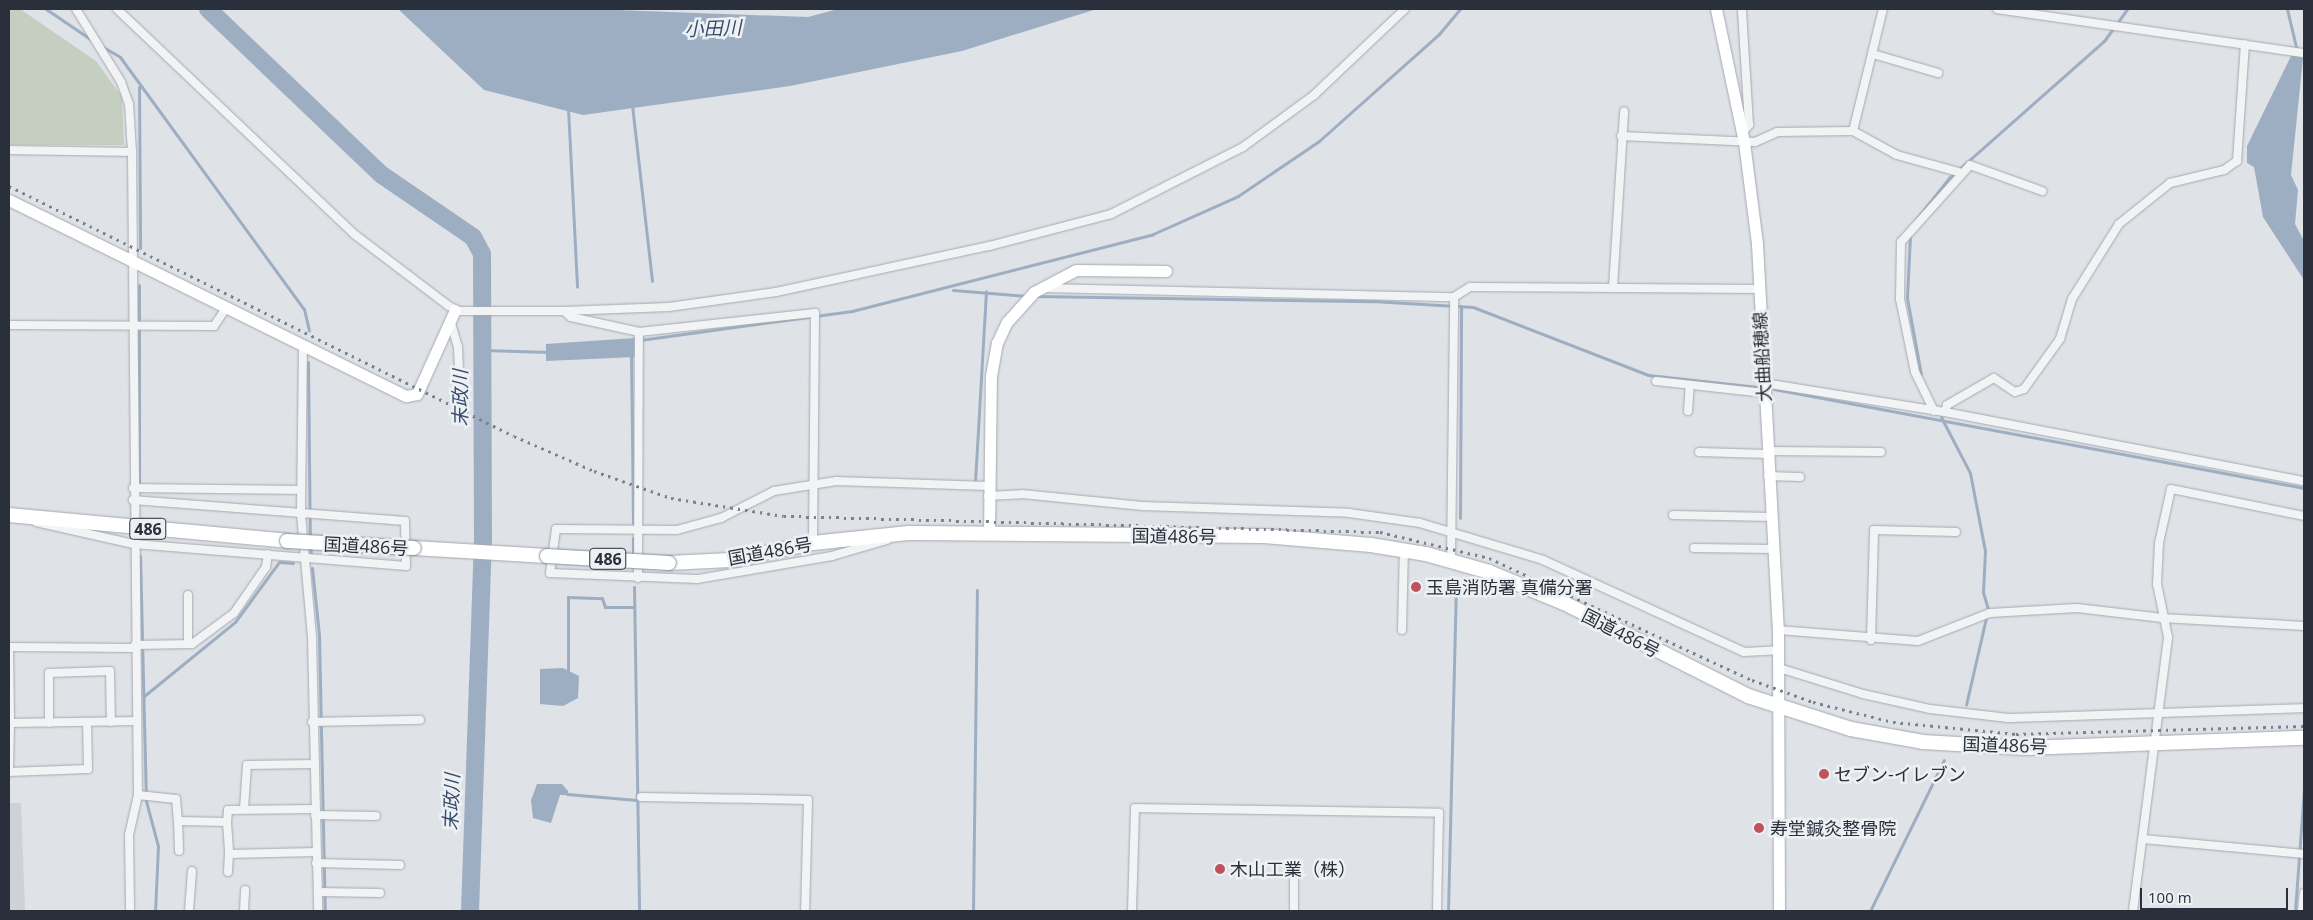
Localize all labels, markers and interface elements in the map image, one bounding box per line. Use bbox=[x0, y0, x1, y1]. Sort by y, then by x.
water label: 小田川 bbox=[684, 17, 742, 41]
street label: 大曲船穂線 bbox=[1749, 311, 1775, 403]
water label: 末政川 bbox=[450, 370, 472, 426]
road number: 486 bbox=[129, 516, 167, 542]
street label: 国道486号 bbox=[1131, 524, 1217, 548]
street label: 国道486号 bbox=[323, 533, 409, 559]
street label: 国道486号 bbox=[726, 533, 814, 569]
road number: 486 bbox=[589, 546, 627, 572]
place label: 玉島消防署 真備分署 bbox=[1426, 576, 1593, 598]
marker: 玉島消防署 真備分署 bbox=[1410, 581, 1422, 593]
street label: 国道486号 bbox=[1578, 604, 1664, 662]
street label: 国道486号 bbox=[1962, 733, 2048, 757]
place label: セブン-イレブン bbox=[1834, 763, 1966, 785]
marker: セブン-イレブン bbox=[1818, 768, 1830, 780]
water label: 末政川 bbox=[440, 773, 464, 831]
place label: 寿堂鍼灸整骨院 bbox=[1770, 817, 1896, 839]
marker: 寿堂鍼灸整骨院 bbox=[1752, 821, 1766, 835]
place label: 木山工業（株） bbox=[1230, 858, 1356, 880]
marker: 木山工業（株） bbox=[1214, 863, 1226, 875]
scale bar bbox=[2143, 878, 2290, 910]
text: 100 m bbox=[2148, 887, 2192, 907]

